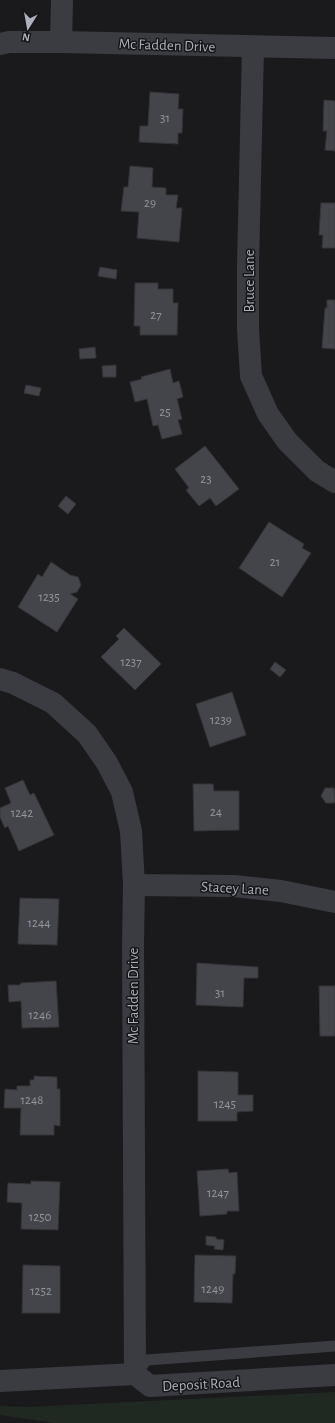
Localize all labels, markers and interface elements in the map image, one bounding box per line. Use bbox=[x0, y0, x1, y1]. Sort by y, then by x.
north arrow bbox=[8, 8, 48, 48]
text: N bbox=[21, 31, 31, 43]
street label: Mc Fadden Drive bbox=[118, 36, 216, 55]
house number: 31 bbox=[160, 112, 170, 125]
house number: 29 bbox=[144, 197, 156, 210]
street label: Bruce Lane bbox=[242, 249, 257, 313]
house number: 27 bbox=[150, 309, 162, 322]
house number: 25 bbox=[159, 406, 171, 419]
house number: 23 bbox=[200, 473, 212, 486]
house number: 21 bbox=[270, 556, 280, 569]
house number: 1235 bbox=[38, 591, 60, 604]
house number: 1237 bbox=[120, 656, 142, 669]
house number: 1239 bbox=[210, 714, 232, 727]
house number: 24 bbox=[210, 806, 222, 819]
house number: 1242 bbox=[11, 807, 33, 820]
street label: Stacey Lane bbox=[201, 879, 269, 898]
house number: 1244 bbox=[28, 917, 50, 930]
street label: Mc Fadden Drive bbox=[126, 948, 141, 1044]
house number: 31 bbox=[215, 987, 225, 1000]
house number: 1246 bbox=[29, 1009, 51, 1022]
house number: 1248 bbox=[21, 1094, 43, 1107]
house number: 1245 bbox=[214, 1098, 236, 1111]
house number: 1247 bbox=[207, 1187, 230, 1200]
house number: 1250 bbox=[29, 1211, 51, 1224]
house number: 1249 bbox=[202, 1283, 224, 1296]
house number: 1252 bbox=[30, 1285, 52, 1298]
street label: Deposit Road bbox=[162, 1375, 241, 1394]

